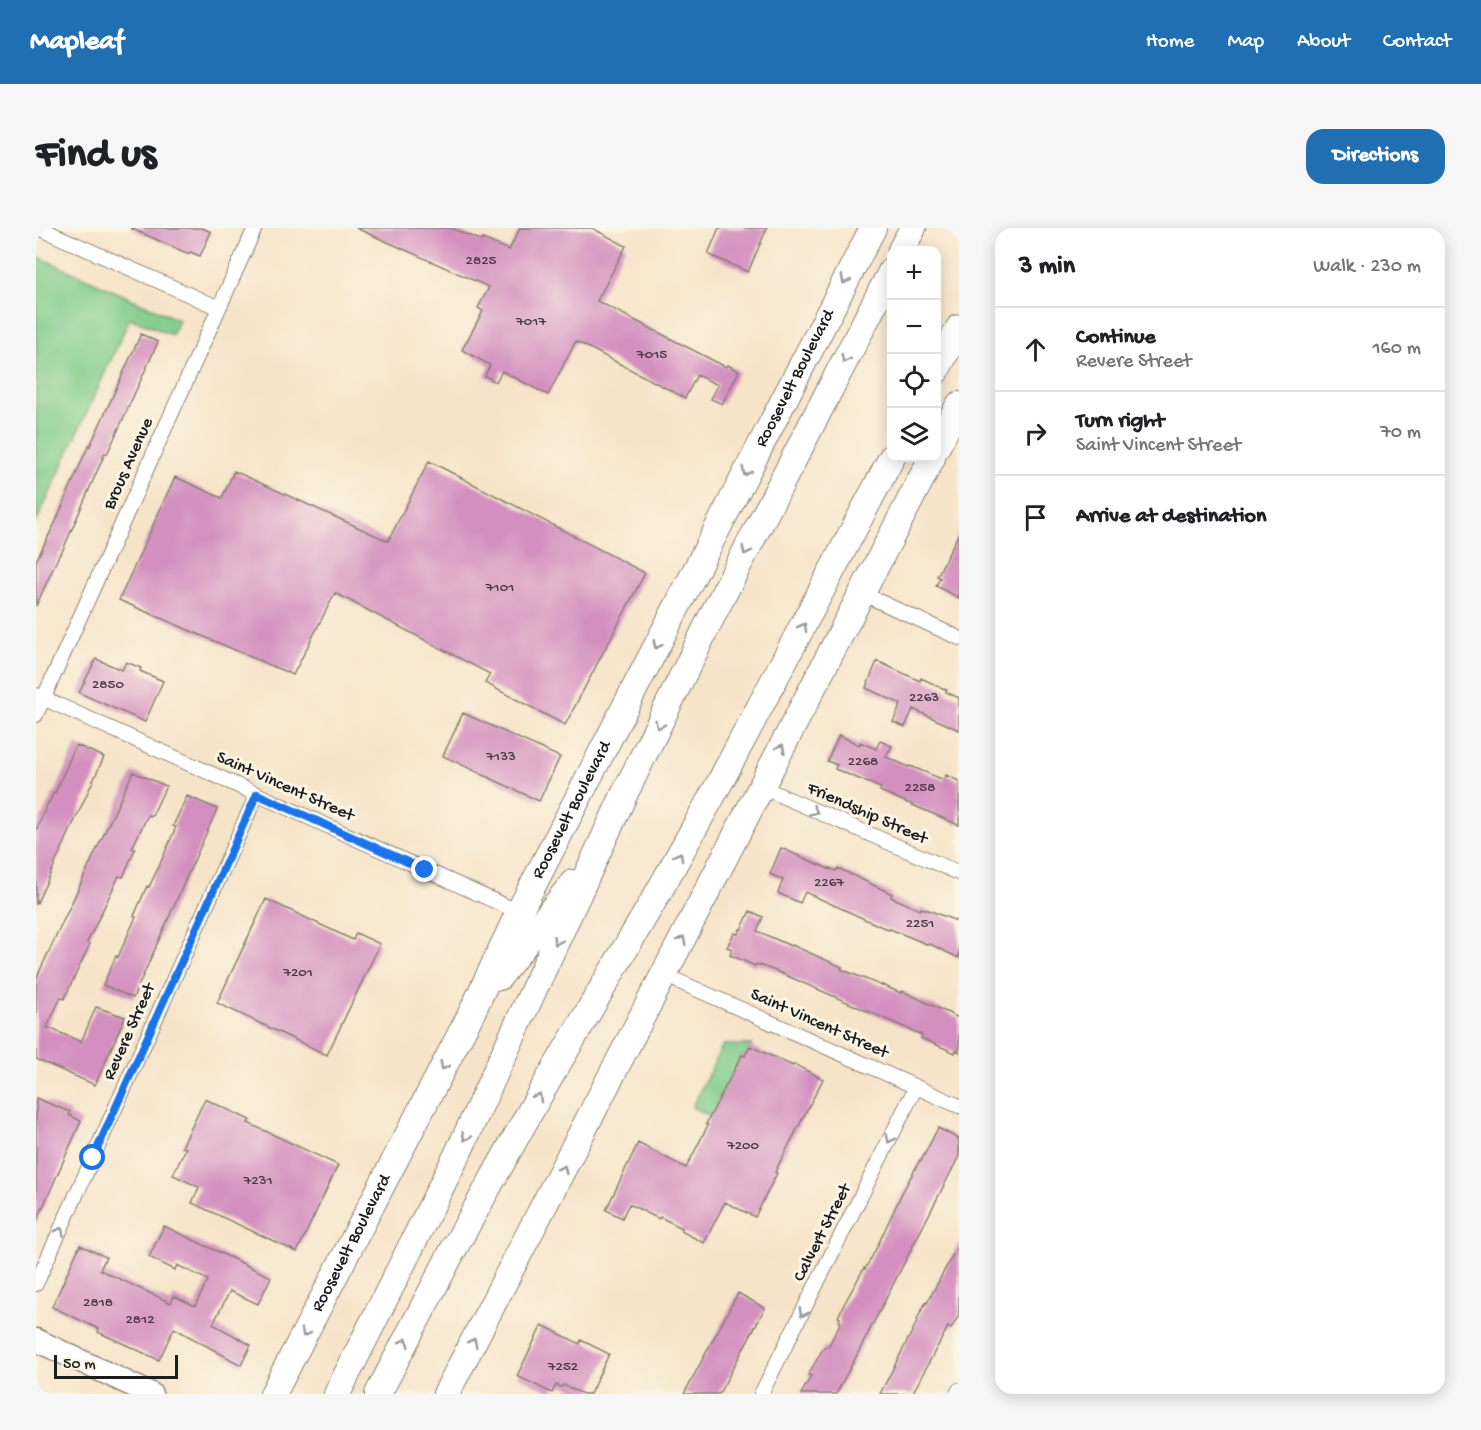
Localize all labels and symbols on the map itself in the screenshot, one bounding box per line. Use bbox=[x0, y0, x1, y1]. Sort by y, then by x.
house number: 2825 bbox=[466, 252, 497, 270]
one-way arrow bbox=[841, 274, 852, 284]
street label: Roosevelt Boulevard bbox=[751, 305, 840, 451]
house number: 7017 bbox=[515, 313, 547, 331]
house number: 7015 bbox=[636, 346, 667, 364]
one-way arrow bbox=[841, 353, 852, 363]
street label: Brous Avenue bbox=[99, 414, 159, 514]
one-way arrow bbox=[742, 465, 753, 476]
one-way arrow bbox=[742, 544, 753, 555]
house number: 7101 bbox=[485, 579, 514, 597]
one-way arrow bbox=[796, 622, 807, 633]
one-way arrow bbox=[653, 639, 664, 649]
house number: 2850 bbox=[92, 676, 124, 694]
house number: 2263 bbox=[909, 689, 939, 707]
one-way arrow bbox=[654, 719, 666, 730]
street label: Roosevelt Boulevard bbox=[527, 736, 617, 882]
one-way arrow bbox=[774, 744, 785, 754]
street label: Saint Vincent Street bbox=[213, 747, 359, 827]
house number: 7133 bbox=[485, 748, 516, 766]
house number: 2268 bbox=[848, 753, 878, 771]
street label: Friendship Street bbox=[803, 778, 932, 851]
house number: 2258 bbox=[905, 779, 935, 797]
one-way arrow bbox=[808, 803, 819, 815]
one-way arrow bbox=[671, 852, 683, 862]
route end bbox=[411, 856, 437, 882]
house number: 2267 bbox=[814, 874, 845, 892]
house number: 2251 bbox=[906, 915, 934, 933]
one-way arrow bbox=[552, 935, 564, 946]
one-way arrow bbox=[674, 935, 686, 946]
house number: 7201 bbox=[282, 964, 313, 982]
street label: Revere Street bbox=[99, 979, 161, 1084]
street label: Saint Vincent Street bbox=[747, 984, 893, 1064]
one-way arrow bbox=[440, 1060, 451, 1070]
one-way arrow bbox=[531, 1093, 542, 1103]
one-way arrow bbox=[461, 1131, 473, 1142]
one-way arrow bbox=[885, 1133, 897, 1144]
house number: 7200 bbox=[726, 1137, 760, 1155]
route start bbox=[79, 1144, 105, 1170]
one-way arrow bbox=[556, 1165, 567, 1175]
street label: Roosevelt Boulevard bbox=[307, 1170, 397, 1315]
house number: 7231 bbox=[243, 1172, 273, 1190]
street label: Calvert Street bbox=[789, 1179, 857, 1285]
one-way arrow bbox=[53, 1226, 65, 1237]
house number: 2818 bbox=[83, 1294, 113, 1312]
one-way arrow bbox=[798, 1307, 810, 1318]
house number: 2812 bbox=[126, 1311, 154, 1329]
one-way arrow bbox=[301, 1327, 312, 1338]
one-way arrow bbox=[398, 1338, 409, 1348]
one-way arrow bbox=[466, 1338, 477, 1348]
scale bar bbox=[54, 1352, 178, 1380]
house number: 7252 bbox=[547, 1358, 578, 1376]

